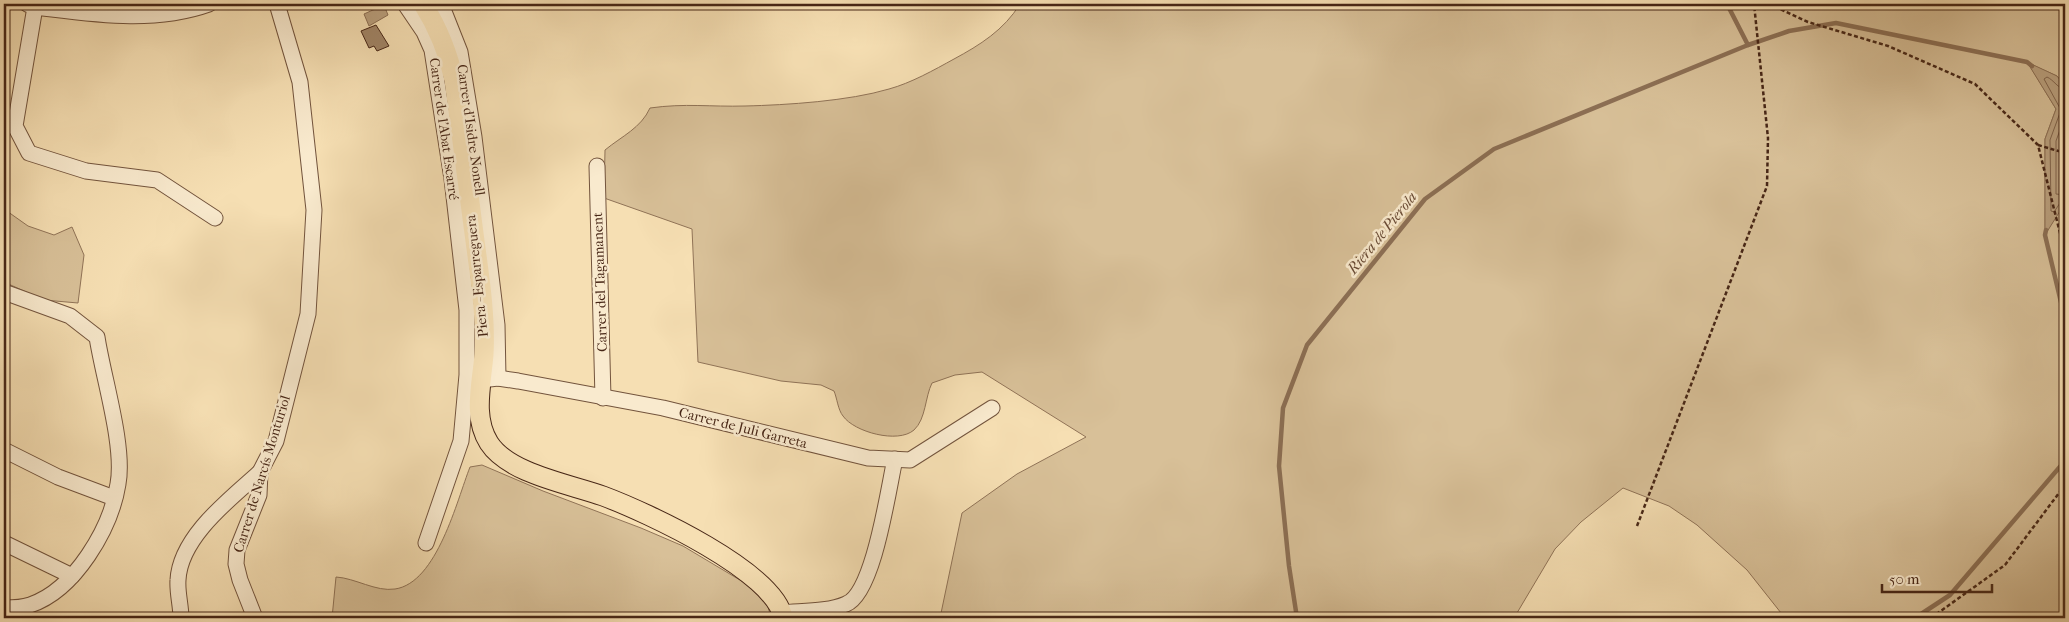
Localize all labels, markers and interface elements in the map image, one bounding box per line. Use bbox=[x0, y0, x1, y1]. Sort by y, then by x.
street label: Carrer de l'Abat Escarré bbox=[426, 57, 462, 201]
street label: Carrer d'Isidre Nonell bbox=[453, 63, 489, 197]
water label: Riera de Pierola bbox=[1343, 188, 1421, 278]
street label: Carrer del Tagamanent bbox=[589, 212, 611, 352]
street label: Piera - Esparreguera bbox=[462, 213, 492, 338]
street label: Carrer de Narcís Monturiol bbox=[230, 393, 294, 555]
street label: Carrer de Juli Garreta bbox=[677, 404, 809, 452]
scale bar bbox=[1882, 562, 1992, 594]
text: 50 m bbox=[1889, 570, 1920, 588]

